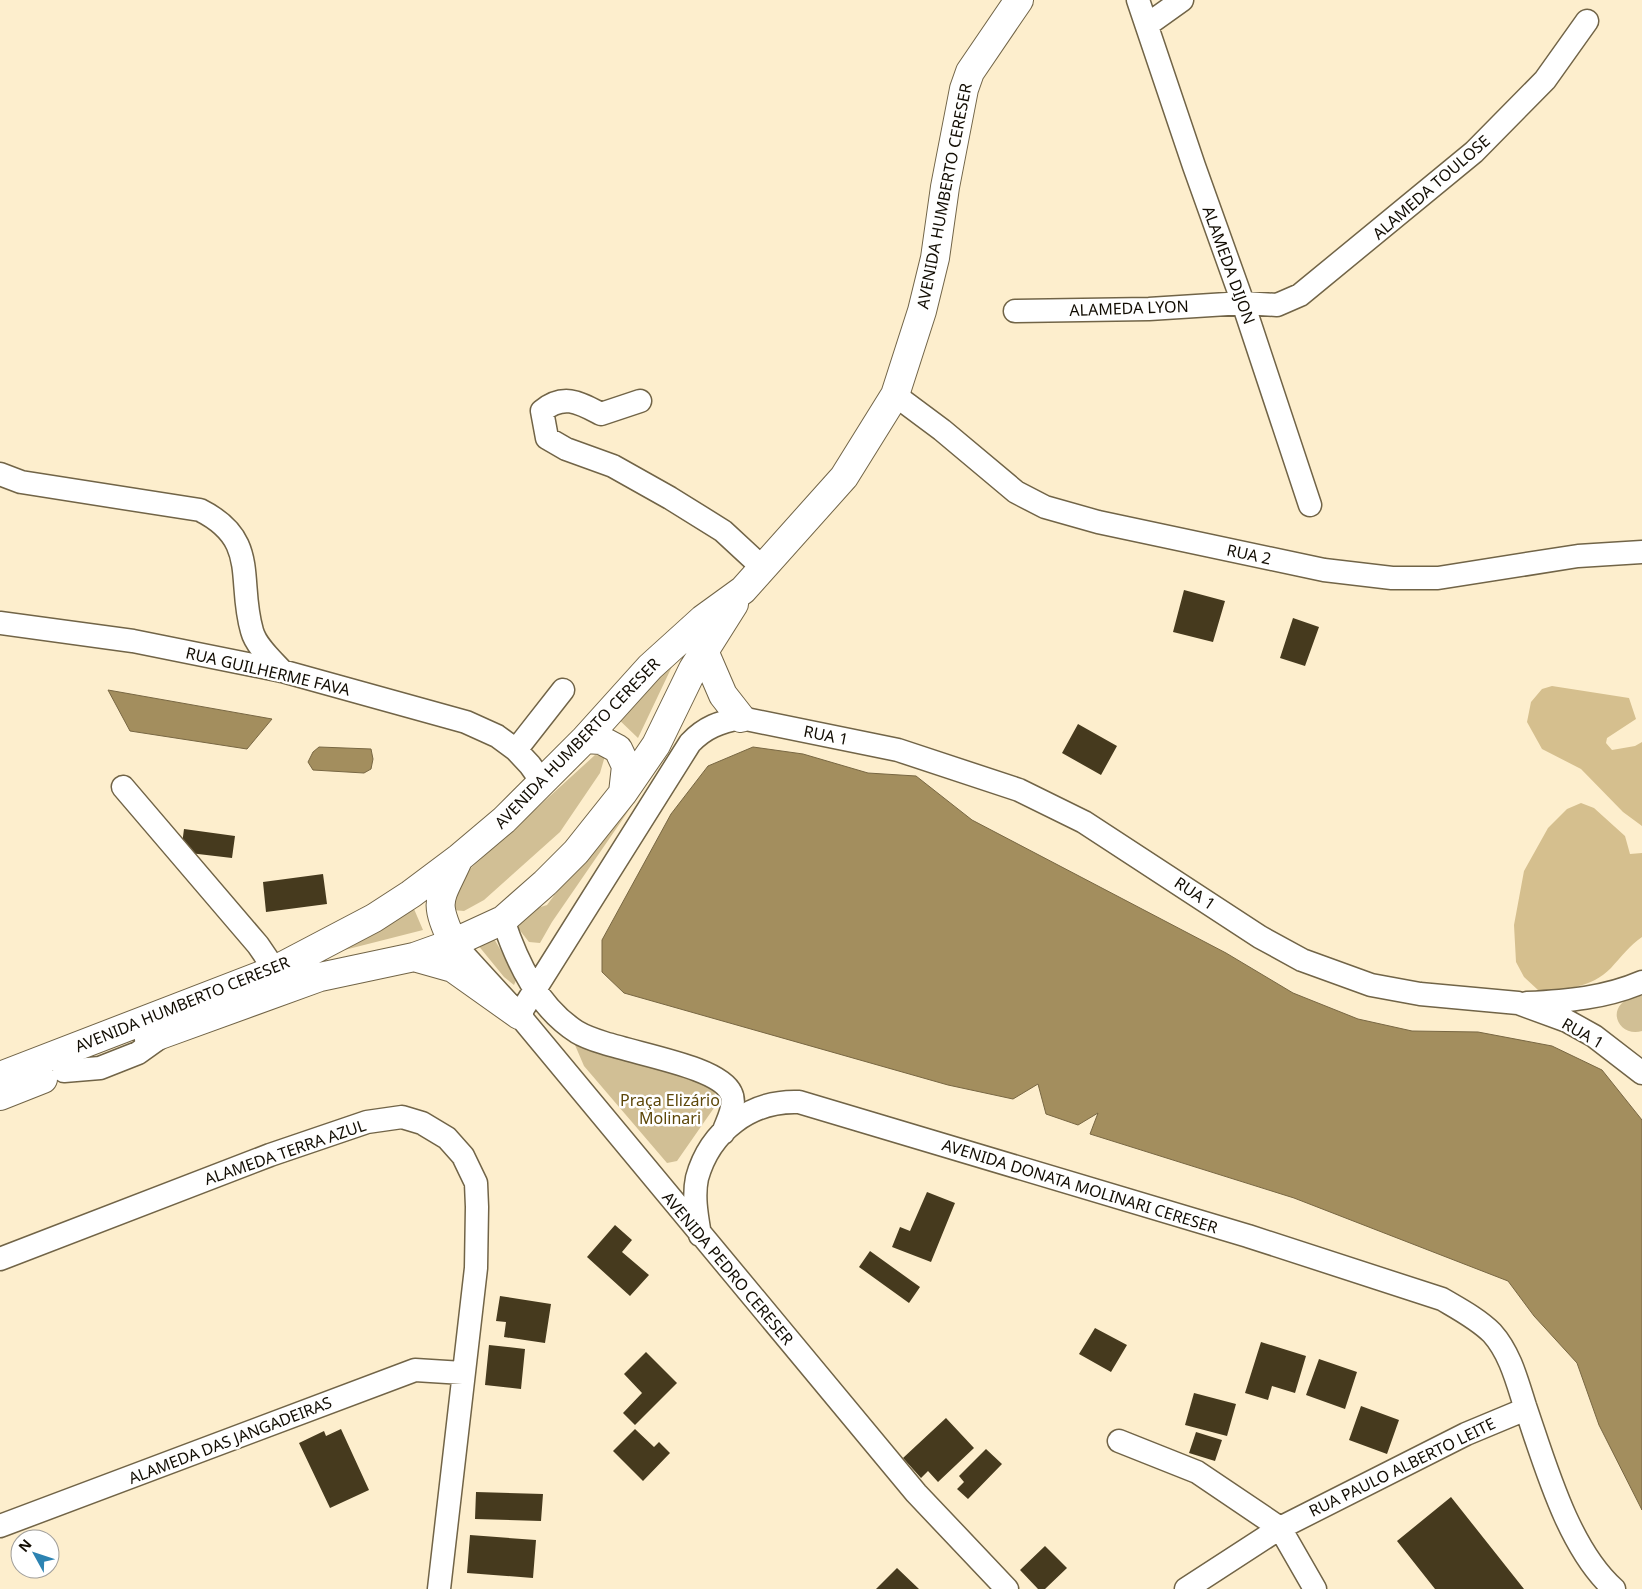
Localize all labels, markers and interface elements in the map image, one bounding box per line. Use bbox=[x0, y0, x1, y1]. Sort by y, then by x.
street label: AVENIDA HUMBERTO CERESER bbox=[911, 81, 977, 311]
street label: ALAMEDA TOULOSE bbox=[1368, 130, 1494, 244]
street label: ALAMEDA DIJON bbox=[1197, 203, 1261, 327]
street label: ALAMEDA LYON bbox=[1069, 295, 1189, 321]
street label: RUA 2 bbox=[1225, 539, 1273, 569]
street label: RUA GUILHERME FAVA bbox=[184, 641, 353, 701]
street label: AVENIDA HUMBERTO CERESER bbox=[489, 653, 665, 833]
street label: RUA 1 bbox=[802, 720, 850, 750]
street label: RUA 1 bbox=[1170, 871, 1220, 915]
street label: AVENIDA HUMBERTO CERESER bbox=[72, 951, 293, 1057]
street label: RUA 1 bbox=[1558, 1012, 1608, 1054]
park label: Praça Elizário Molinari bbox=[620, 1089, 720, 1129]
street label: ALAMEDA TERRA AZUL bbox=[201, 1114, 369, 1190]
street label: AVENIDA DONATA MOLINARI CERESER bbox=[939, 1133, 1221, 1239]
street label: AVENIDA PEDRO CERESER bbox=[657, 1187, 799, 1349]
street label: ALAMEDA DAS JANGADEIRAS bbox=[125, 1391, 335, 1489]
street label: RUA PAULO ALBERTO LEITE bbox=[1305, 1412, 1499, 1522]
north arrow bbox=[10, 1529, 60, 1579]
text: N bbox=[14, 1535, 36, 1556]

